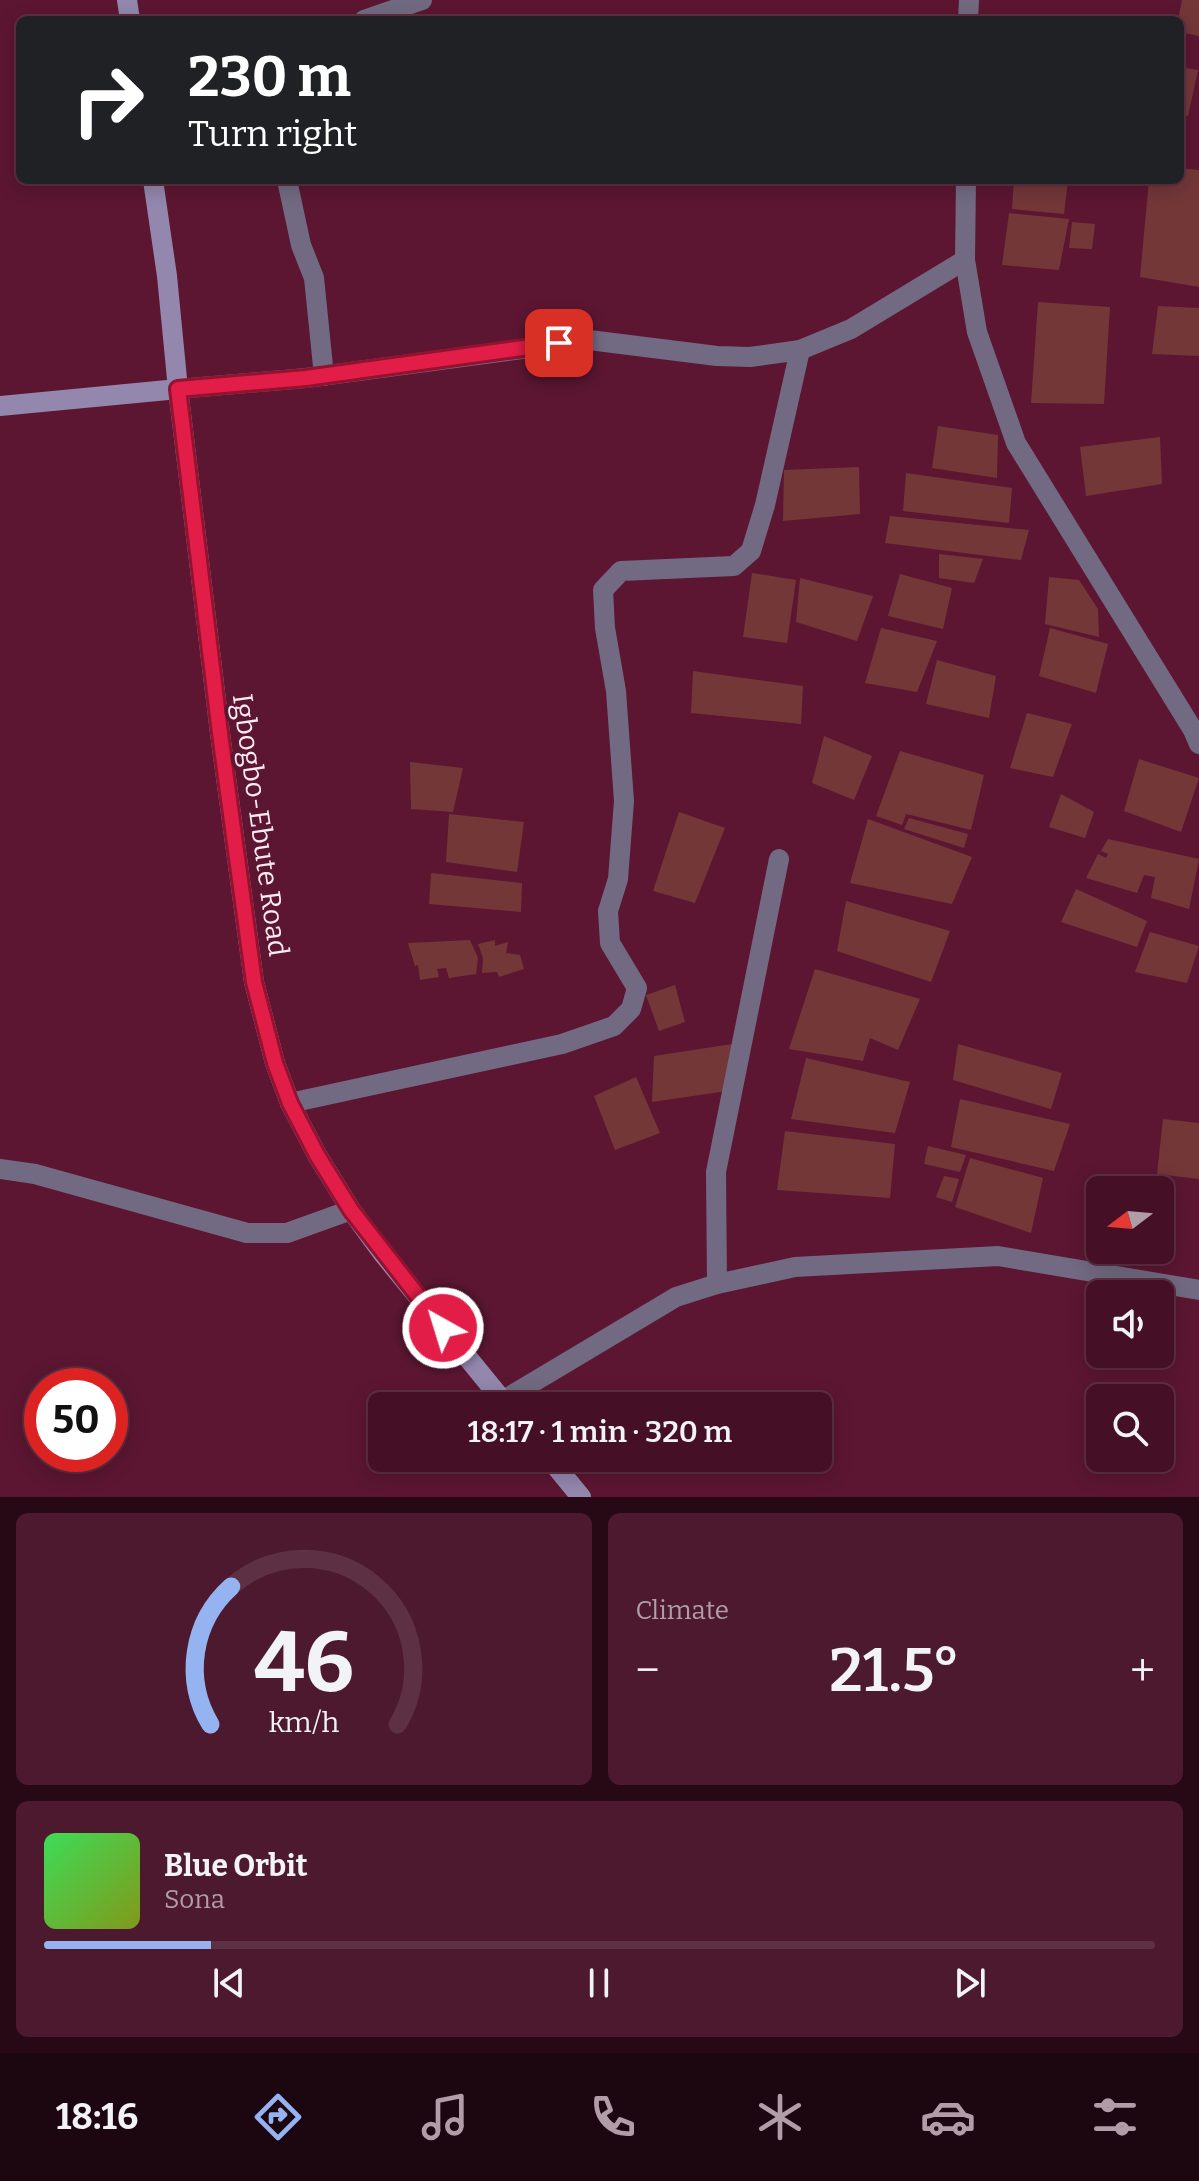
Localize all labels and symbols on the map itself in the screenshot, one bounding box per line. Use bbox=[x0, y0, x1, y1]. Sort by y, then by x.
pin bbox=[525, 309, 593, 377]
street label: Igbogbo-Ebute Road bbox=[226, 692, 295, 959]
north arrow bbox=[1086, 1176, 1174, 1264]
position arrow bbox=[401, 1286, 485, 1370]
speed limit sign: 50 bbox=[24, 1368, 128, 1472]

